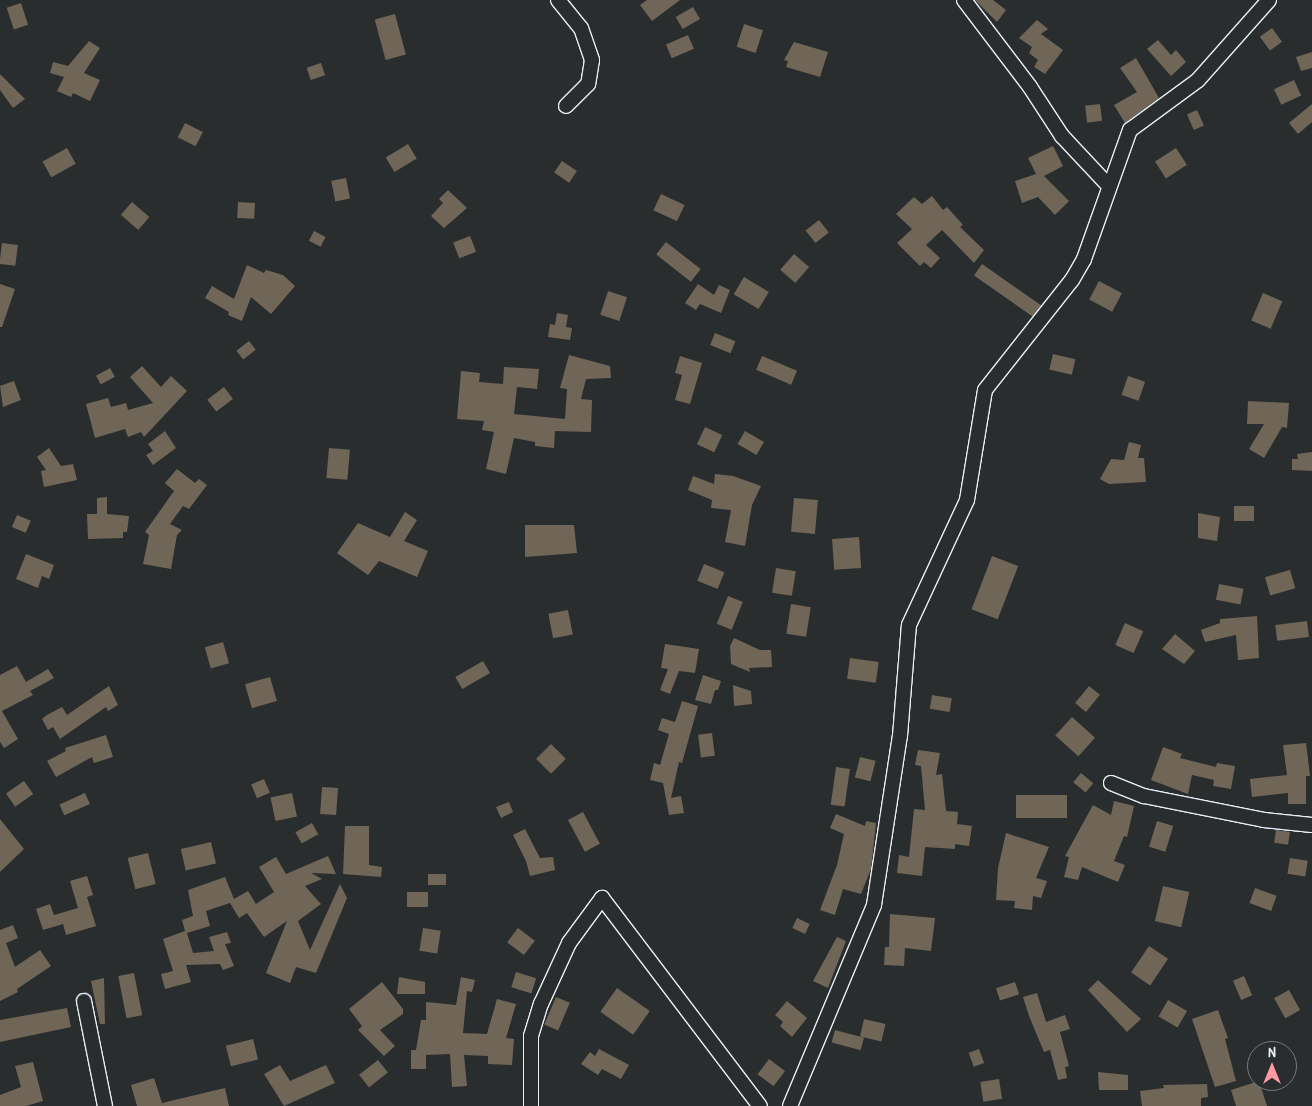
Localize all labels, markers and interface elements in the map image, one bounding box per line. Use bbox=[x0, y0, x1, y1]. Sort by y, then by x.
north arrow bbox=[1247, 1041, 1297, 1091]
text: N bbox=[1268, 1042, 1276, 1061]

